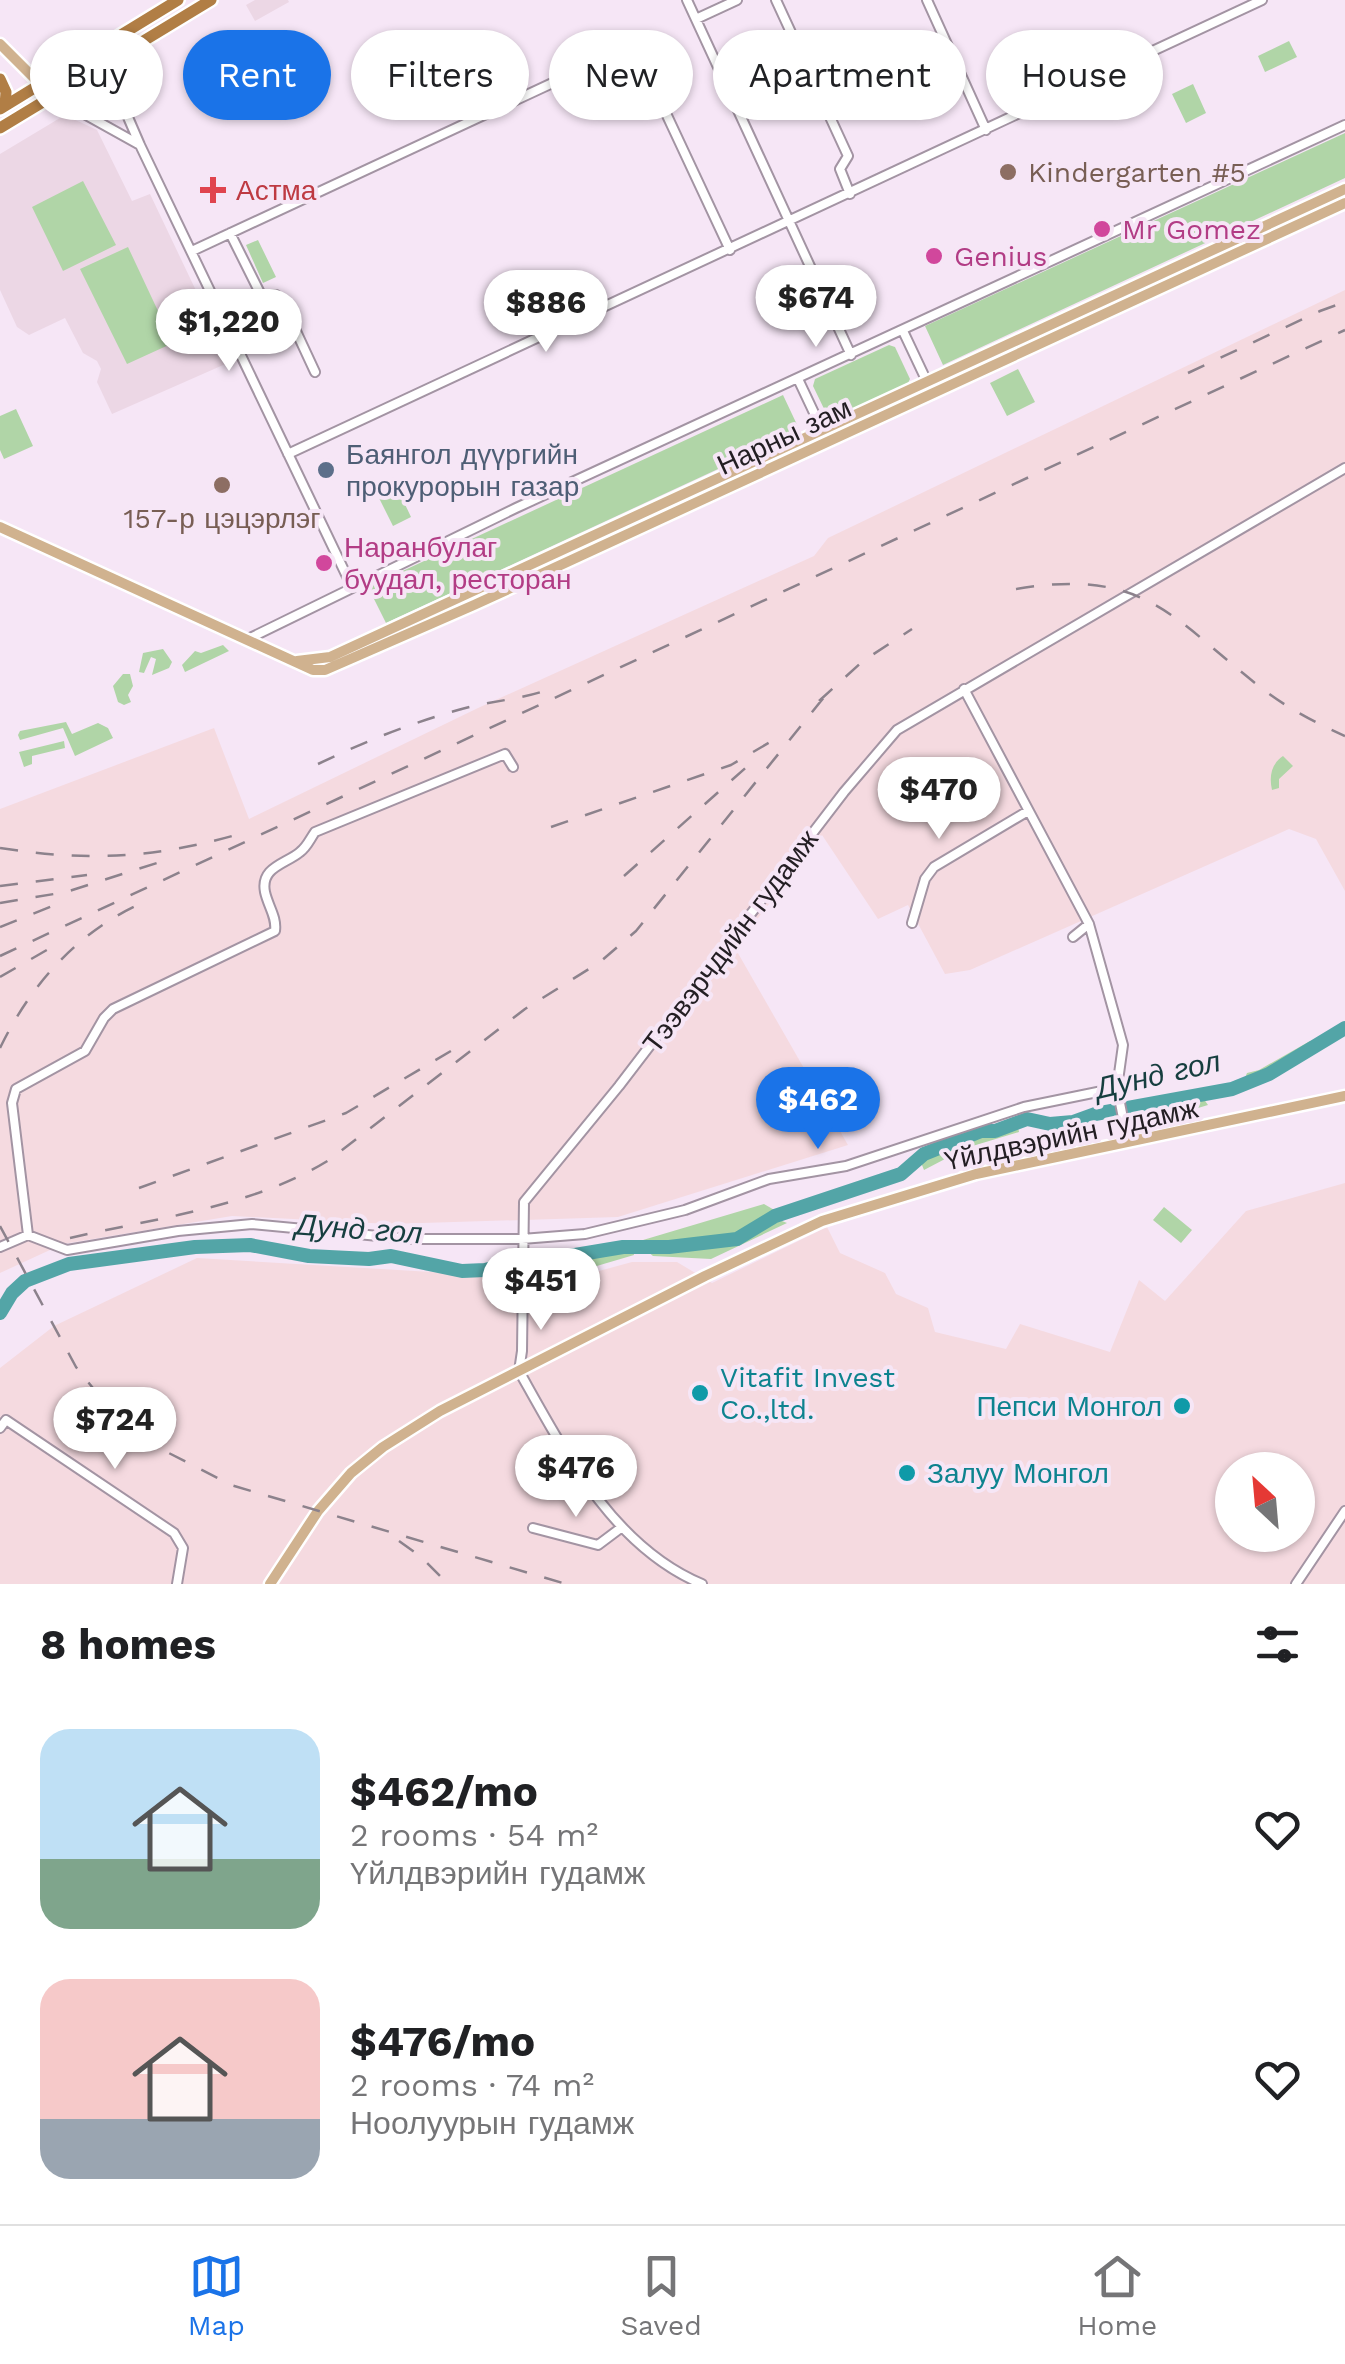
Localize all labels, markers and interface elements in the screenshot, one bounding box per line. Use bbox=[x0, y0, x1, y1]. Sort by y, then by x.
chip: Buy bbox=[30, 30, 163, 120]
chip: Rent bbox=[183, 30, 331, 120]
chip: Filters bbox=[351, 30, 529, 120]
chip: New bbox=[549, 30, 693, 120]
chip: Apartment bbox=[713, 30, 966, 120]
chip: House bbox=[986, 30, 1163, 120]
place label: Kindergarten #5 bbox=[1028, 156, 1246, 189]
marker: Kindergarten #5 bbox=[997, 161, 1019, 183]
place label: Астма bbox=[236, 174, 317, 207]
marker: Астма bbox=[200, 177, 226, 203]
place label: Mr Gomez bbox=[1122, 213, 1261, 246]
marker: Mr Gomez bbox=[1091, 218, 1113, 240]
place label: Genius bbox=[954, 240, 1047, 273]
marker: Genius bbox=[923, 245, 945, 267]
pin: $674 bbox=[757, 265, 875, 350]
pin: $886 bbox=[487, 270, 605, 355]
text: $674 bbox=[778, 278, 854, 316]
text: $886 bbox=[506, 283, 586, 321]
pin: $1,220 bbox=[148, 289, 310, 374]
text: $1,220 bbox=[178, 302, 280, 340]
street label: Нарны зам bbox=[712, 391, 857, 482]
place label: Баянгол дүүргийн прокурорын газар bbox=[346, 438, 579, 503]
marker: Баянгол дүүргийн прокурорын газар bbox=[315, 459, 337, 481]
marker: 157-р цэцэрлэг bbox=[211, 474, 233, 496]
place label: 157-р цэцэрлэг bbox=[124, 502, 320, 535]
place label: Наранбулаг буудал, ресторан bbox=[344, 531, 572, 596]
marker: Наранбулаг буудал, ресторан bbox=[313, 552, 335, 574]
pin: $470 bbox=[880, 757, 998, 842]
text: $470 bbox=[900, 770, 978, 808]
street label: Тээвэрчдийн гудамж bbox=[636, 823, 825, 1059]
water label: Дунд гол bbox=[1089, 1043, 1224, 1107]
pin: $462 bbox=[759, 1067, 877, 1152]
text: $462 bbox=[778, 1080, 858, 1118]
street label: Yйлдвэрийн гудамж bbox=[941, 1091, 1201, 1178]
water label: Дунд гол bbox=[291, 1206, 424, 1250]
pin: $451 bbox=[482, 1248, 600, 1333]
text: $451 bbox=[504, 1261, 578, 1299]
place label: Vitafit Invest Co.,ltd. bbox=[720, 1361, 895, 1426]
marker: Vitafit Invest Co.,ltd. bbox=[689, 1382, 711, 1404]
pin: $724 bbox=[56, 1387, 174, 1472]
place label: Пепси Монгол bbox=[976, 1390, 1162, 1423]
marker: Пепси Монгол bbox=[1171, 1395, 1193, 1417]
text: $724 bbox=[75, 1400, 155, 1438]
pin: $476 bbox=[517, 1435, 635, 1520]
text: $476 bbox=[537, 1448, 615, 1486]
north arrow bbox=[1215, 1452, 1315, 1552]
map controls bbox=[1215, 1452, 1315, 1552]
place label: Залуу Монгол bbox=[927, 1457, 1109, 1490]
marker: Залуу Монгол bbox=[896, 1462, 918, 1484]
icon: filters bbox=[1250, 1617, 1305, 1672]
text: 8 homes bbox=[40, 1620, 216, 1669]
text: $462/mo bbox=[350, 1767, 538, 1816]
icon: home bbox=[120, 1769, 240, 1889]
icon: heart bbox=[1250, 1802, 1305, 1857]
text: 2 rooms · 54 m² bbox=[350, 1816, 598, 1854]
text: Yйлдвэрийн гудамж bbox=[350, 1854, 645, 1892]
text: $476/mo bbox=[350, 2017, 535, 2066]
icon: home bbox=[120, 2019, 240, 2139]
icon: heart bbox=[1250, 2052, 1305, 2107]
text: 2 rooms · 74 m² bbox=[350, 2066, 594, 2104]
text: Ноолуурын гудамж bbox=[350, 2104, 634, 2142]
tab: Map bbox=[188, 2249, 245, 2342]
tab: Saved bbox=[620, 2249, 702, 2342]
tab: Home bbox=[1077, 2249, 1157, 2342]

